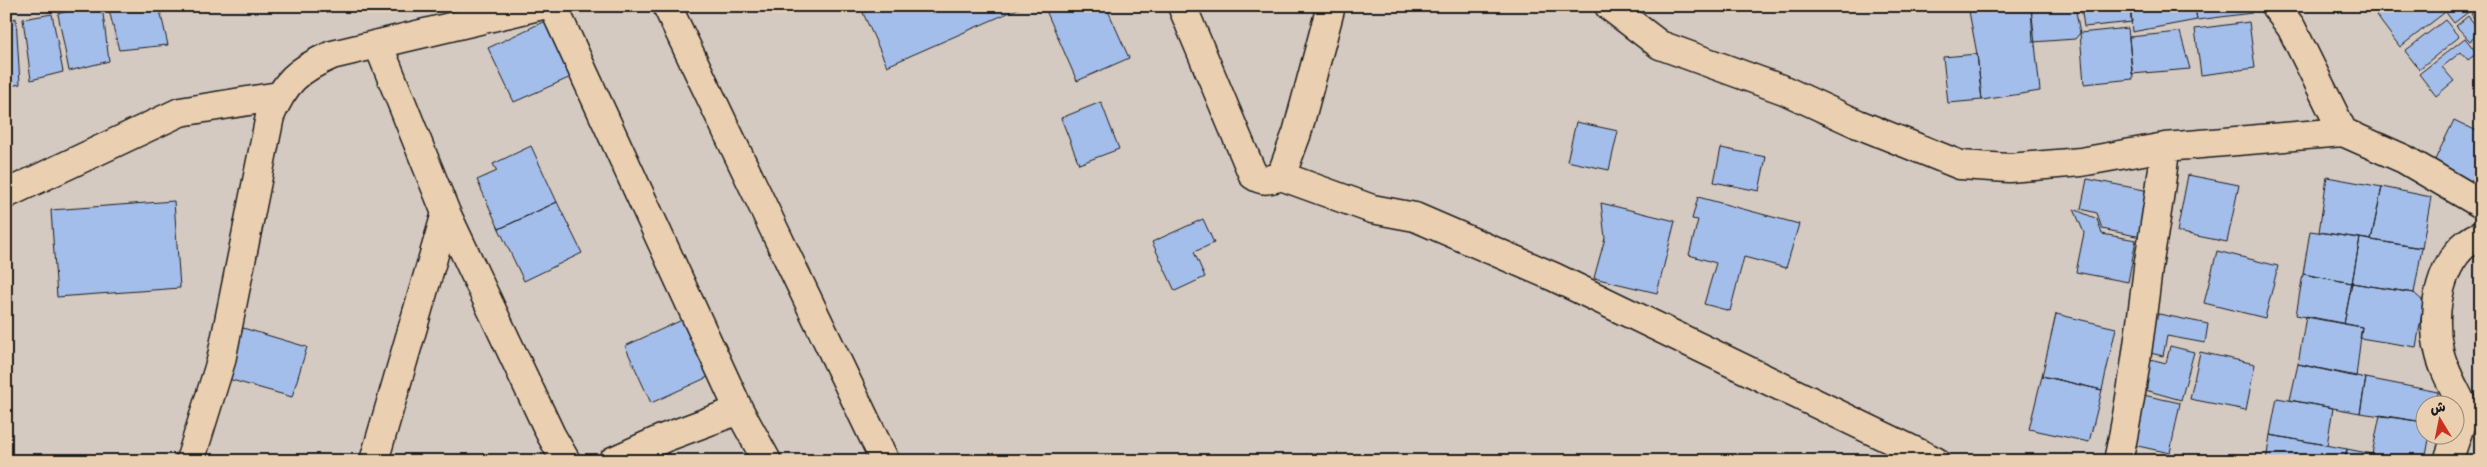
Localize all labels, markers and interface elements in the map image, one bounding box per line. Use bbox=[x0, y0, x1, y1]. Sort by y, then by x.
north arrow bbox=[2414, 394, 2464, 444]
text: ش bbox=[2429, 397, 2447, 419]

